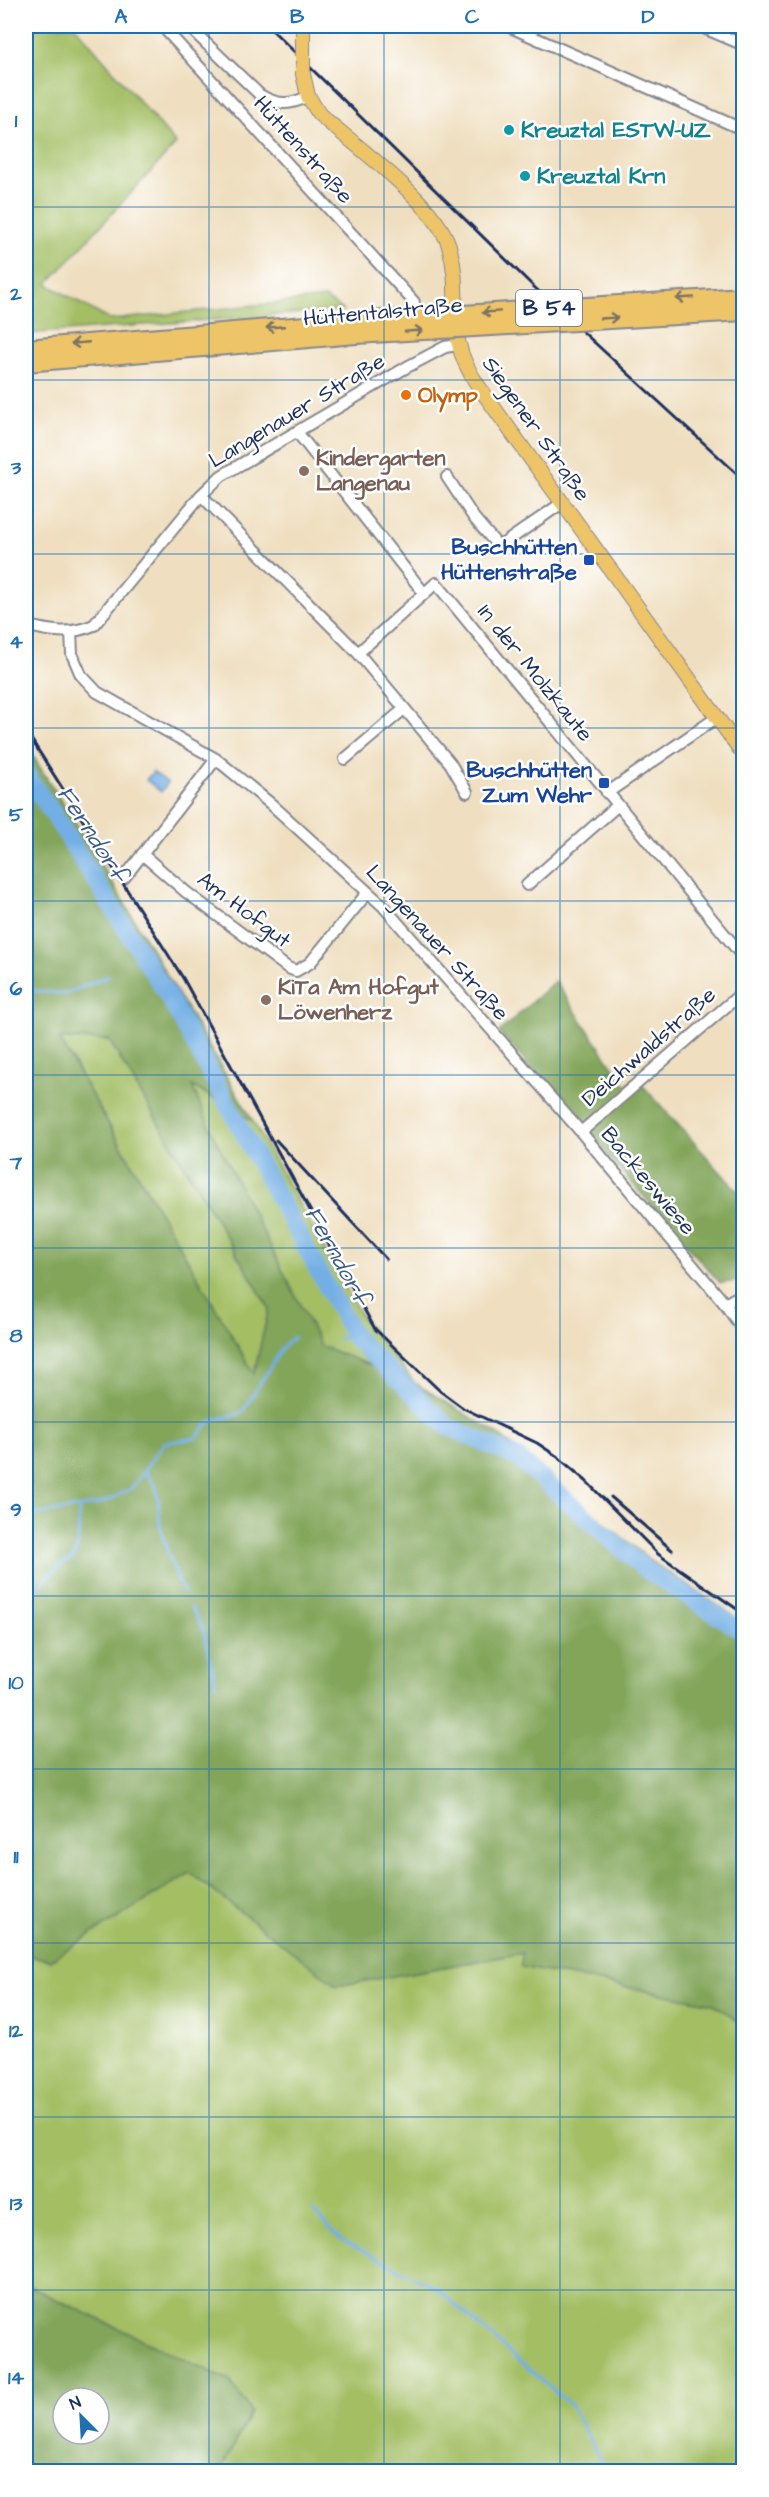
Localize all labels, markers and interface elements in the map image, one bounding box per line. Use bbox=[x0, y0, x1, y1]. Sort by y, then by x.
text: A bbox=[115, 3, 128, 31]
text: B bbox=[290, 3, 305, 31]
text: C bbox=[465, 3, 480, 31]
text: D bbox=[642, 3, 655, 31]
street label: Hüttenstraße bbox=[246, 89, 360, 211]
text: 1 bbox=[15, 107, 18, 135]
place label: Kreuztal ESTW-UZ bbox=[521, 115, 711, 146]
marker: Kreuztal ESTW-UZ bbox=[502, 123, 516, 137]
place label: Kreuztal Krn bbox=[537, 161, 665, 192]
marker: Kreuztal Krn bbox=[518, 169, 532, 183]
text: 2 bbox=[9, 280, 22, 308]
street label: Hüttentalstraße bbox=[302, 290, 464, 334]
road number: B 54 bbox=[516, 290, 582, 326]
one-way arrow bbox=[676, 293, 696, 304]
one-way arrow bbox=[481, 307, 501, 318]
one-way arrow bbox=[599, 313, 619, 324]
one-way arrow bbox=[265, 322, 285, 333]
one-way arrow bbox=[404, 325, 424, 336]
one-way arrow bbox=[71, 338, 91, 349]
street label: Langenauer Straße bbox=[203, 346, 392, 477]
street label: Siegener Straße bbox=[474, 350, 598, 508]
place label: Olymp bbox=[418, 380, 478, 413]
marker: Olymp bbox=[399, 388, 413, 402]
place label: Kindergarten Langenau bbox=[316, 443, 445, 500]
text: 3 bbox=[10, 454, 22, 482]
marker: Kindergarten Langenau bbox=[297, 464, 311, 478]
place label: Buschhütten Hüttenstraße bbox=[441, 532, 577, 588]
marker: Buschhütten Hüttenstraße bbox=[582, 553, 596, 567]
street label: In der Molzkaute bbox=[470, 598, 600, 748]
text: 4 bbox=[9, 628, 23, 656]
place label: Buschhütten Zum Wehr bbox=[467, 755, 593, 811]
marker: Buschhütten Zum Wehr bbox=[597, 776, 611, 790]
water label: Ferndorf bbox=[48, 779, 137, 891]
text: 5 bbox=[9, 801, 24, 829]
street label: Langenauer Straße bbox=[358, 858, 516, 1029]
street label: Am Hofgut bbox=[190, 864, 297, 956]
place label: KiTa Am Hofgut Löwenherz bbox=[278, 972, 440, 1028]
text: 6 bbox=[10, 975, 23, 1003]
street label: Deichwaldstraße bbox=[575, 980, 723, 1114]
marker: KiTa Am Hofgut Löwenherz bbox=[259, 993, 273, 1007]
street label: Backeswiese bbox=[593, 1120, 703, 1242]
text: 7 bbox=[9, 1149, 23, 1177]
water label: Ferndorf bbox=[296, 1200, 379, 1314]
text: 8 bbox=[10, 1322, 23, 1350]
text: 9 bbox=[10, 1496, 22, 1524]
text: 10 bbox=[8, 1669, 24, 1697]
text: 11 bbox=[13, 1843, 19, 1871]
text: 12 bbox=[9, 2017, 24, 2045]
text: 13 bbox=[10, 2190, 23, 2218]
text: 14 bbox=[8, 2364, 24, 2392]
north arrow bbox=[51, 2386, 111, 2446]
text: N bbox=[66, 2391, 84, 2415]

